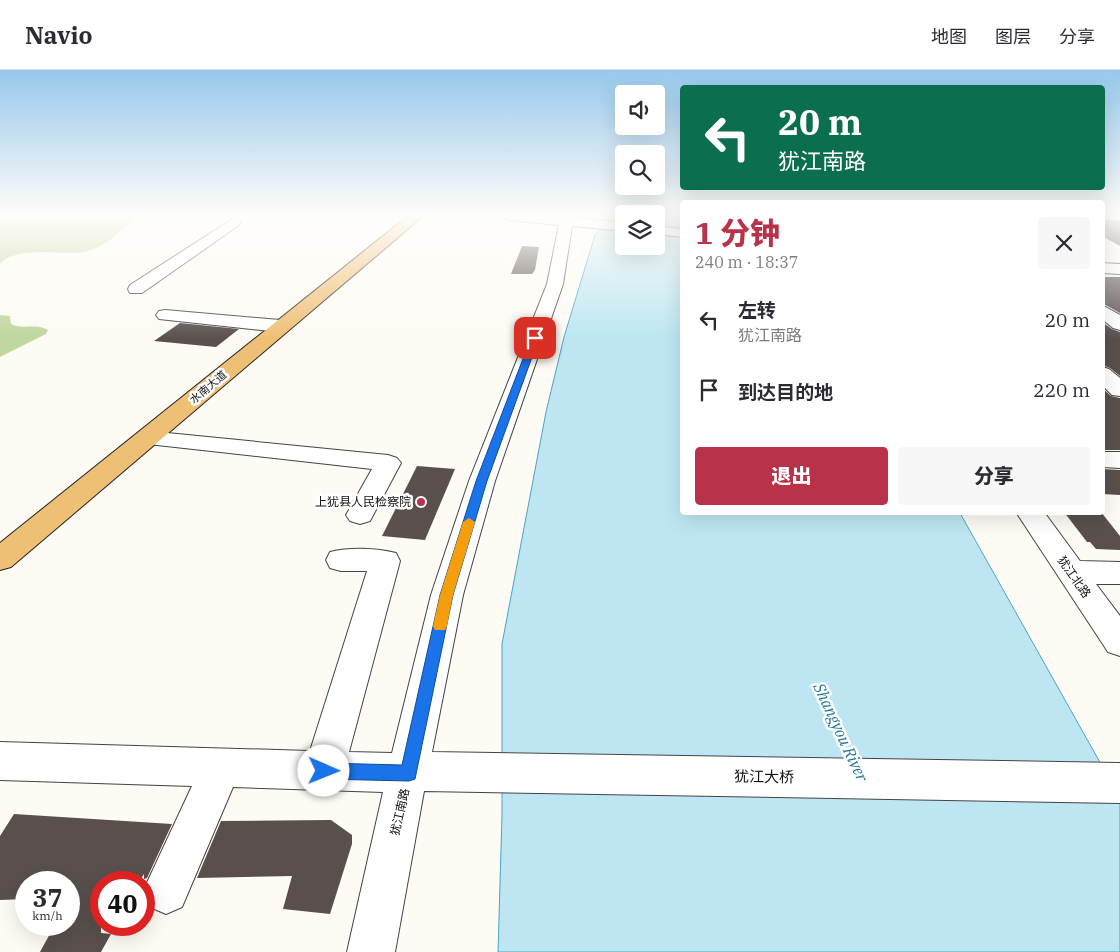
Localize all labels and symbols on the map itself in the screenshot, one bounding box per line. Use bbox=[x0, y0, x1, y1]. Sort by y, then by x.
pin bbox=[514, 317, 556, 359]
street label: 水南大道 bbox=[187, 367, 229, 407]
place label: 上犹县人民检察院 bbox=[315, 494, 411, 509]
marker: 上犹县人民检察院 bbox=[415, 496, 427, 508]
street label: 犹江北路 bbox=[1054, 553, 1094, 601]
water label: Shangyou River bbox=[809, 679, 873, 785]
position arrow bbox=[297, 744, 349, 796]
street label: 犹江大桥 bbox=[734, 766, 794, 787]
street label: 犹江南路 bbox=[387, 787, 412, 837]
speed limit sign: 40 bbox=[90, 871, 155, 936]

